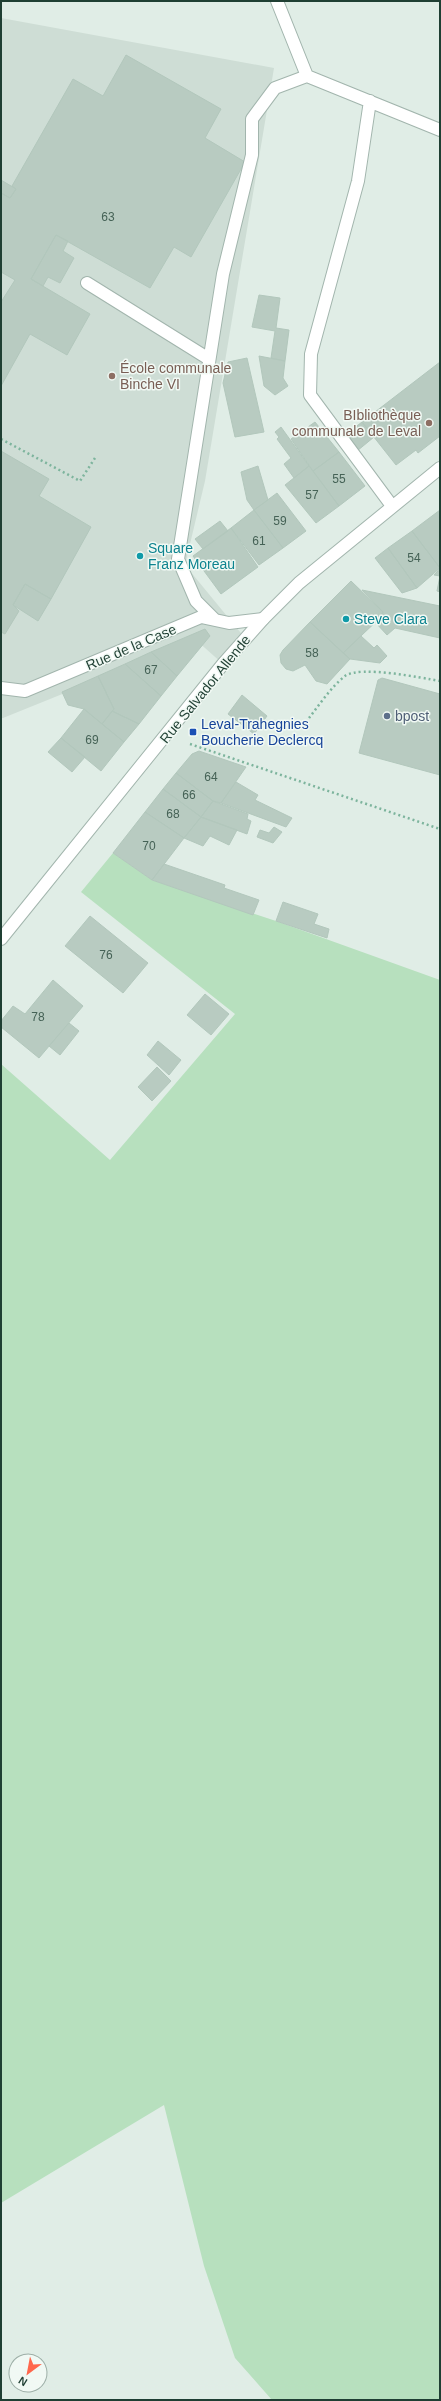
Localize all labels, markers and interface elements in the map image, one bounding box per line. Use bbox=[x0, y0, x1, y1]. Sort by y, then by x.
house number: 63 bbox=[101, 210, 115, 224]
place label: École communale Binche VI bbox=[120, 360, 231, 392]
marker: École communale Binche VI bbox=[107, 371, 117, 381]
place label: BIbliothèque communale de Leval bbox=[292, 407, 421, 439]
marker: BIbliothèque communale de Leval bbox=[424, 418, 434, 428]
house number: 55 bbox=[332, 472, 346, 486]
house number: 57 bbox=[305, 488, 319, 502]
house number: 59 bbox=[273, 514, 287, 528]
house number: 61 bbox=[252, 534, 266, 548]
place label: Square Franz Moreau bbox=[148, 540, 235, 572]
marker: Square Franz Moreau bbox=[135, 551, 145, 561]
house number: 54 bbox=[407, 551, 421, 565]
place label: Steve Clara bbox=[354, 611, 427, 627]
marker: Steve Clara bbox=[341, 614, 351, 624]
street label: Rue de la Case bbox=[83, 621, 179, 673]
street label: Rue Salvador Allende bbox=[156, 631, 254, 746]
house number: 58 bbox=[305, 646, 319, 660]
house number: 67 bbox=[144, 663, 158, 677]
place label: bpost bbox=[395, 708, 429, 724]
marker: bpost bbox=[382, 711, 392, 721]
place label: Leval-Trahegnies Boucherie Declercq bbox=[201, 716, 323, 748]
marker: Leval-Trahegnies Boucherie Declercq bbox=[188, 727, 198, 737]
house number: 69 bbox=[85, 733, 99, 747]
house number: 64 bbox=[204, 770, 218, 784]
house number: 66 bbox=[182, 788, 196, 802]
house number: 68 bbox=[166, 807, 180, 821]
house number: 70 bbox=[142, 839, 156, 853]
house number: 76 bbox=[99, 948, 113, 962]
house number: 78 bbox=[31, 1010, 45, 1024]
north arrow bbox=[8, 2353, 48, 2393]
text: N bbox=[16, 2374, 29, 2389]

